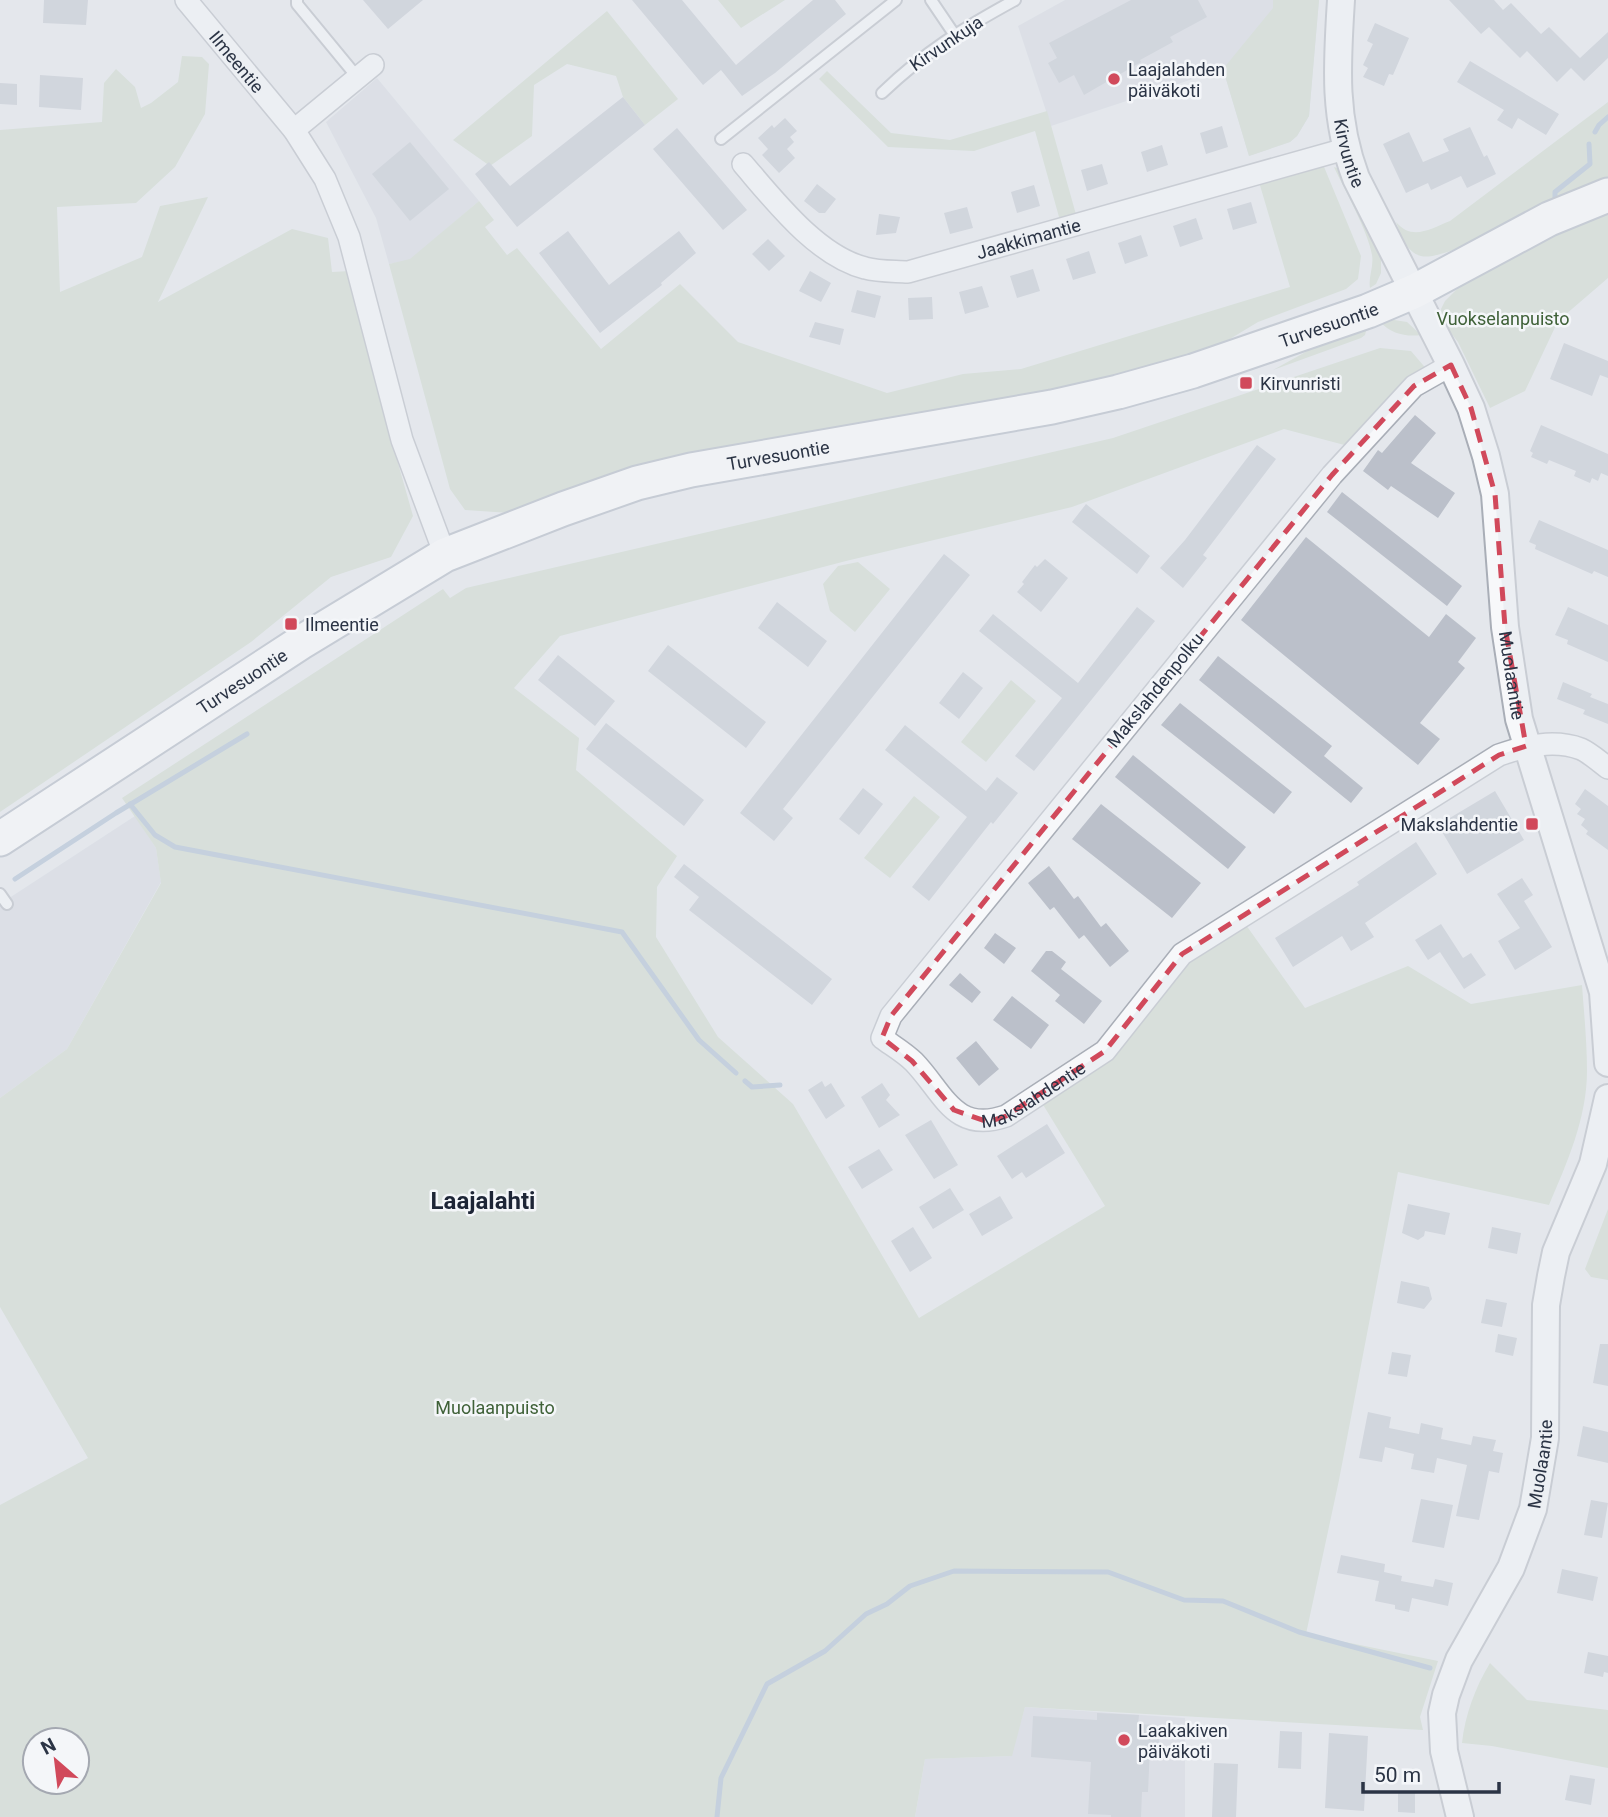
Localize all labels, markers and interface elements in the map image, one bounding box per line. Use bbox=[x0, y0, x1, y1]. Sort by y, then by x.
street label: Kirvunkuja bbox=[905, 11, 987, 75]
street label: Ilmeentie bbox=[205, 26, 269, 97]
place label: Laajalahden päiväkoti bbox=[1128, 59, 1225, 101]
marker: Laajalahden päiväkoti bbox=[1106, 71, 1122, 87]
street label: Kirvuntie bbox=[1331, 117, 1369, 191]
street label: Jaakkimantie bbox=[974, 213, 1083, 263]
street label: Turvesuontie bbox=[1276, 297, 1381, 351]
park label: Vuokselanpuisto bbox=[1436, 308, 1570, 329]
place label: Kirvunristi bbox=[1260, 373, 1341, 394]
marker: Kirvunristi bbox=[1238, 375, 1254, 391]
street label: Turvesuontie bbox=[725, 436, 831, 474]
place label: Ilmeentie bbox=[305, 614, 379, 635]
marker: Ilmeentie bbox=[283, 616, 299, 632]
street label: Makslahdenpolku bbox=[1102, 628, 1208, 752]
street label: Muolaantie bbox=[1495, 629, 1529, 721]
street label: Turvesuontie bbox=[193, 644, 291, 718]
place label: Makslahdentie bbox=[1401, 814, 1518, 835]
marker: Makslahdentie bbox=[1524, 816, 1540, 832]
street label: Makslahdentie bbox=[980, 1057, 1089, 1131]
district label: Laajalahti bbox=[431, 1187, 535, 1215]
park label: Muolaanpuisto bbox=[435, 1397, 555, 1418]
street label: Muolaantie bbox=[1523, 1419, 1556, 1510]
place label: Laakakiven päiväkoti bbox=[1138, 1720, 1228, 1762]
north arrow bbox=[21, 1726, 91, 1796]
marker: Laakakiven päiväkoti bbox=[1116, 1732, 1132, 1748]
text: N bbox=[37, 1733, 60, 1760]
scale bar bbox=[1363, 1750, 1500, 1794]
text: 50 m bbox=[1374, 1763, 1421, 1787]

